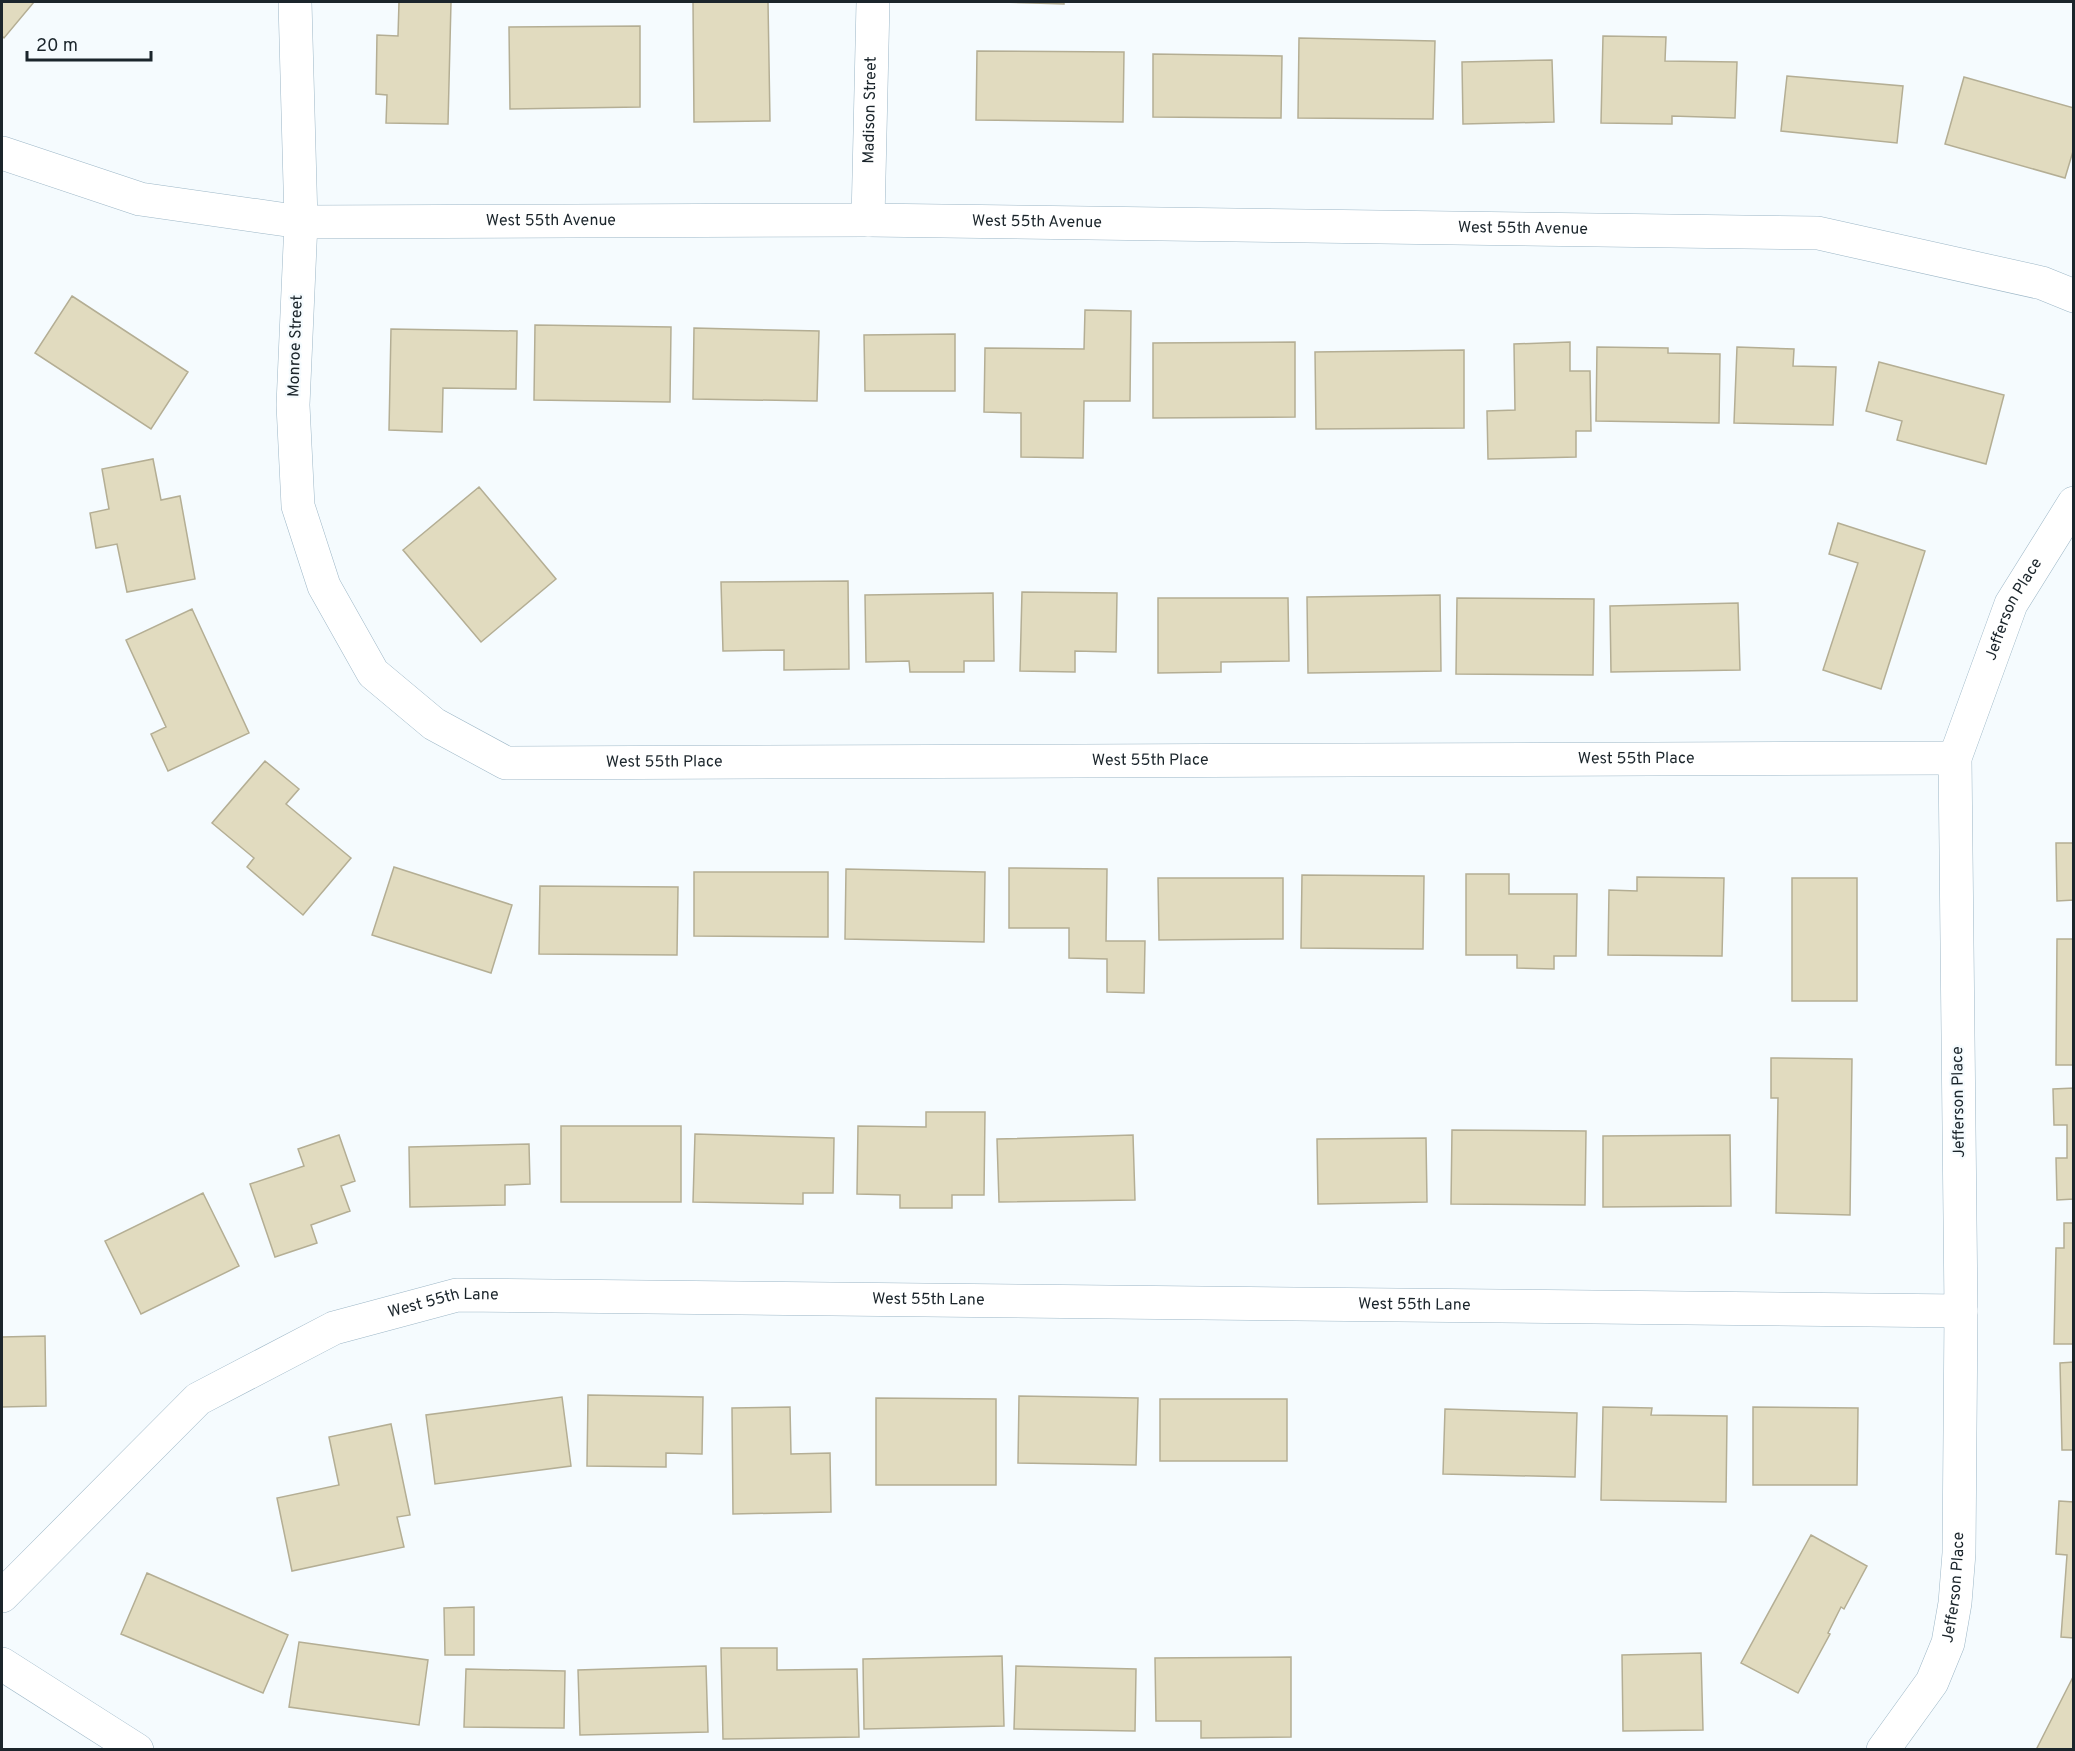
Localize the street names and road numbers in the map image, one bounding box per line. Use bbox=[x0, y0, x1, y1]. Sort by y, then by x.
street label: Madison Street bbox=[859, 56, 882, 164]
street label: West 55th Avenue bbox=[486, 211, 616, 231]
street label: West 55th Avenue bbox=[972, 211, 1102, 233]
street label: West 55th Avenue bbox=[1458, 218, 1588, 240]
street label: Monroe Street bbox=[284, 294, 308, 398]
street label: Jefferson Place bbox=[1981, 554, 2047, 663]
street label: West 55th Place bbox=[1578, 749, 1695, 769]
street label: West 55th Place bbox=[1092, 751, 1209, 771]
street label: West 55th Place bbox=[606, 752, 723, 773]
street label: Jefferson Place bbox=[1948, 1046, 1970, 1158]
street label: West 55th Lane bbox=[386, 1285, 499, 1323]
street label: West 55th Lane bbox=[872, 1289, 985, 1311]
street label: West 55th Lane bbox=[1358, 1295, 1471, 1316]
street label: Jefferson Place bbox=[1938, 1532, 1969, 1645]

